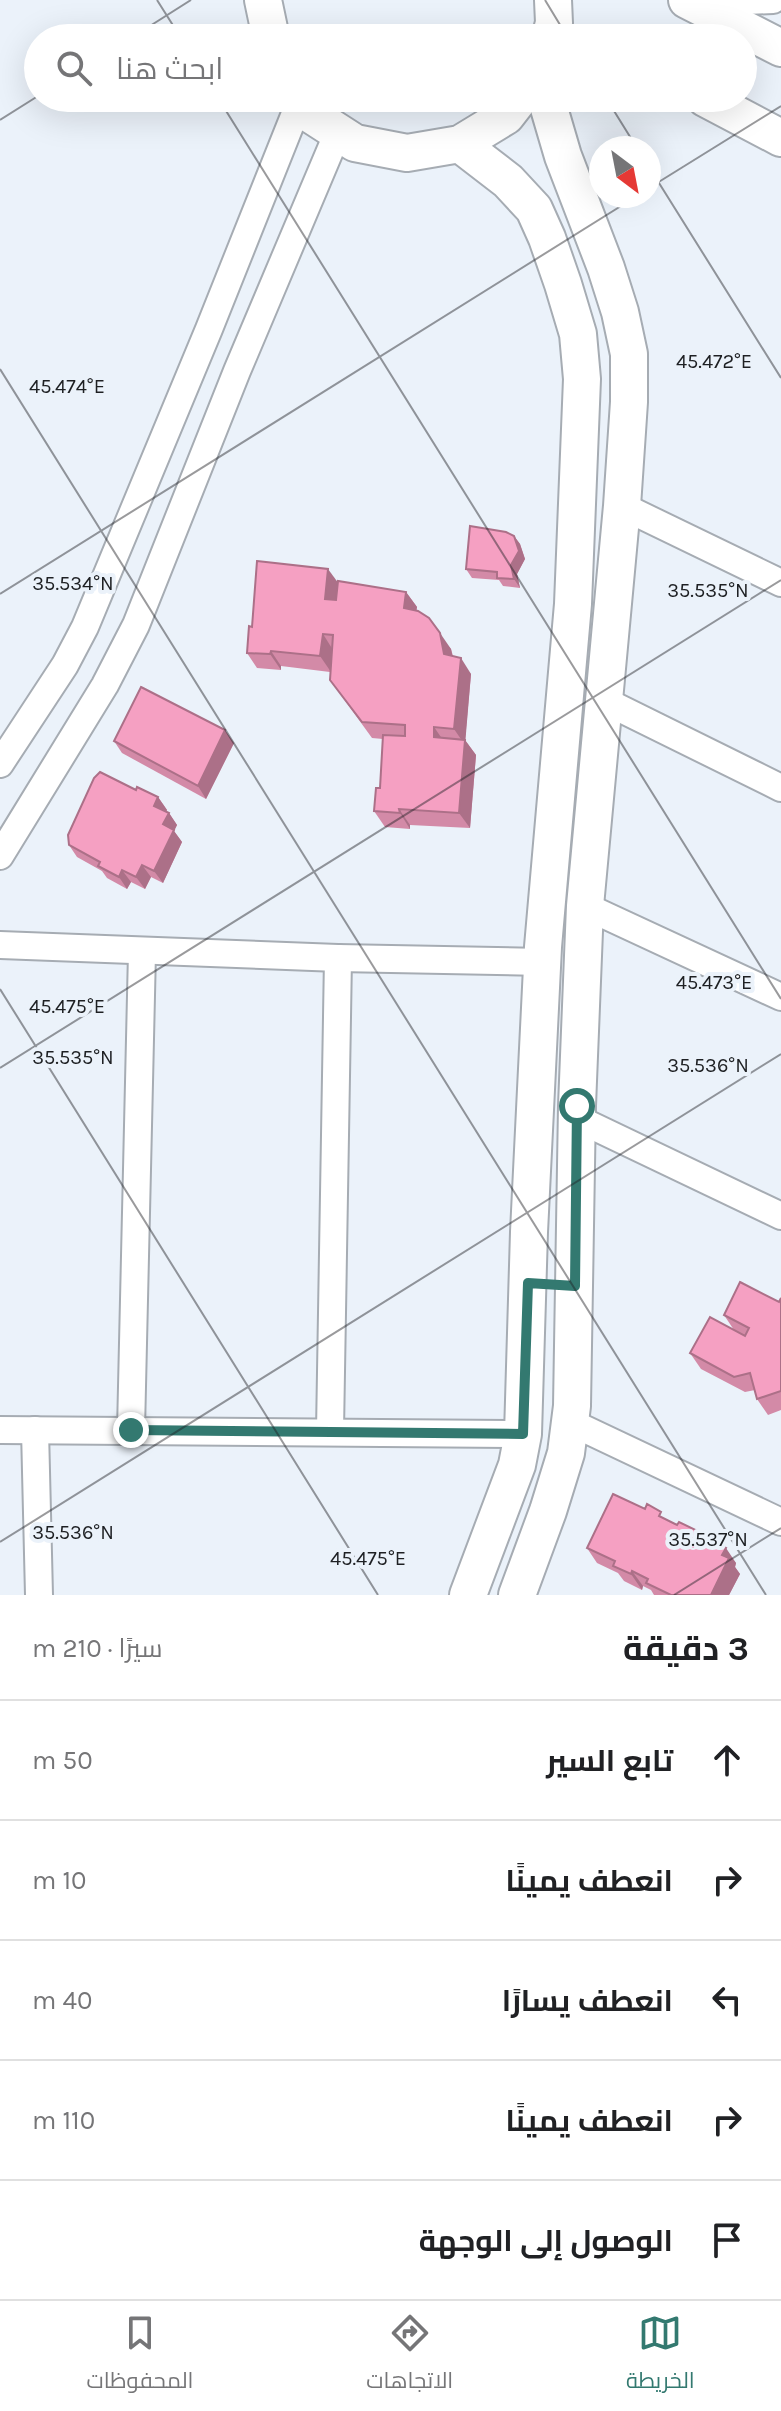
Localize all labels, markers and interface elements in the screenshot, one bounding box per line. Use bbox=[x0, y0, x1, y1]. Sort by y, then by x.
search box bbox=[24, 24, 757, 112]
icon: search bbox=[52, 46, 96, 90]
text: ابحث هنا bbox=[116, 51, 223, 87]
north arrow bbox=[589, 136, 661, 208]
text: 45.472°E bbox=[676, 350, 752, 373]
text: 45.474°E bbox=[29, 375, 105, 398]
text: 35.534°N bbox=[32, 572, 114, 595]
text: 35.535°N bbox=[667, 579, 749, 602]
text: 45.473°E bbox=[676, 971, 752, 994]
text: 45.475°E bbox=[29, 995, 105, 1018]
text: 35.535°N bbox=[32, 1046, 114, 1069]
text: 35.536°N bbox=[667, 1054, 749, 1077]
route start bbox=[559, 1088, 595, 1124]
route end bbox=[113, 1412, 149, 1448]
text: 35.536°N bbox=[32, 1521, 114, 1544]
text: 35.537°N bbox=[668, 1528, 748, 1551]
text: 45.475°E bbox=[330, 1547, 406, 1570]
text: 3 دقيقة bbox=[623, 1629, 749, 1669]
text: سيرًا · 210 m bbox=[32, 1633, 163, 1664]
icon: ahead bbox=[705, 1738, 749, 1782]
text: تابع السير bbox=[546, 1743, 673, 1779]
text: 50 m bbox=[32, 1745, 93, 1776]
icon: right bbox=[705, 1858, 749, 1902]
text: انعطف يمينًا bbox=[505, 1863, 673, 1899]
text: 10 m bbox=[32, 1865, 87, 1896]
icon: left bbox=[705, 1978, 749, 2022]
text: انعطف يسارًا bbox=[502, 1983, 673, 2019]
text: 40 m bbox=[32, 1985, 92, 2016]
icon: right bbox=[705, 2098, 749, 2142]
text: انعطف يمينًا bbox=[505, 2103, 673, 2139]
text: 110 m bbox=[32, 2105, 95, 2136]
icon: arrive bbox=[705, 2218, 749, 2262]
text: الوصول إلى الوجهة bbox=[419, 2223, 673, 2259]
tab: المحفوظات bbox=[86, 2311, 193, 2401]
tab: الاتجاهات bbox=[366, 2311, 453, 2401]
tab: الخريطة bbox=[626, 2311, 695, 2401]

